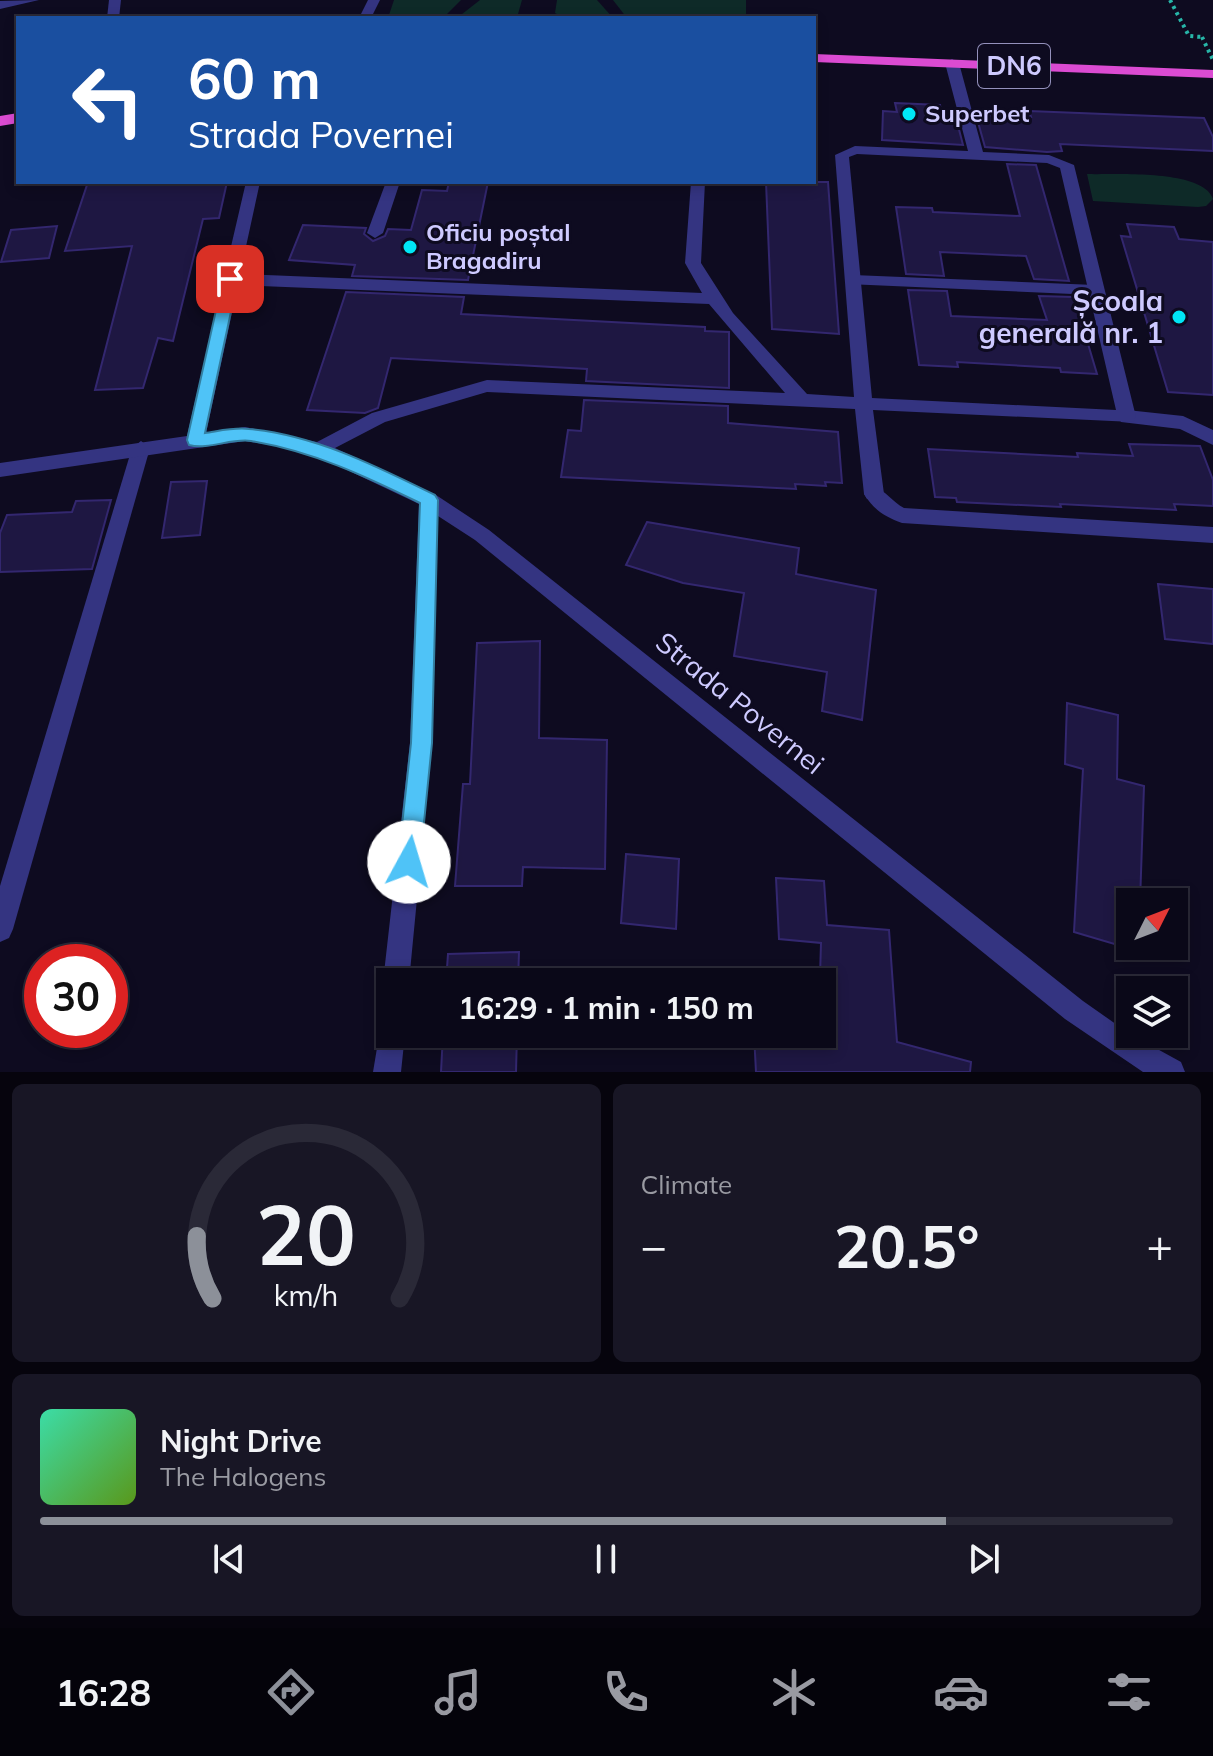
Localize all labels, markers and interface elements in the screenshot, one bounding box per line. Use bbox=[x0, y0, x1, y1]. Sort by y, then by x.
text: 60 m bbox=[188, 43, 321, 113]
road number: DN6 bbox=[978, 44, 1050, 88]
icon: left bbox=[56, 48, 160, 152]
place label: Superbet bbox=[925, 98, 1029, 128]
marker: Superbet bbox=[900, 105, 918, 123]
text: Strada Povernei bbox=[188, 112, 454, 157]
place label: Oficiu poștal Bragadiru bbox=[426, 217, 570, 275]
marker: Oficiu poștal Bragadiru bbox=[401, 238, 419, 256]
pin bbox=[196, 245, 264, 313]
icon: arrive bbox=[208, 257, 252, 301]
place label: Școala generală nr. 1 bbox=[979, 283, 1163, 350]
marker: Școala generală nr. 1 bbox=[1170, 308, 1188, 326]
street label: Strada Povernei bbox=[649, 624, 832, 781]
position arrow bbox=[367, 820, 451, 904]
north arrow bbox=[1116, 888, 1188, 960]
map controls bbox=[1116, 888, 1188, 1048]
speed limit sign: 30 bbox=[24, 944, 128, 1048]
button: layers bbox=[1116, 976, 1188, 1048]
text: 16:29 · 1 min · 150 m bbox=[458, 989, 754, 1027]
text: Climate bbox=[641, 1168, 732, 1201]
text: 20 bbox=[256, 1181, 356, 1286]
text: 20.5° bbox=[834, 1208, 980, 1283]
text: − bbox=[641, 1218, 667, 1273]
text: + bbox=[1147, 1218, 1173, 1273]
text: km/h bbox=[274, 1277, 339, 1313]
text: Night Drive bbox=[160, 1422, 322, 1460]
text: The Halogens bbox=[160, 1460, 326, 1493]
icon: previous bbox=[207, 1537, 251, 1581]
icon: pause bbox=[584, 1537, 628, 1581]
icon: next bbox=[962, 1537, 1006, 1581]
icon: directions bbox=[263, 1664, 319, 1720]
icon: music bbox=[430, 1664, 486, 1720]
icon: phone bbox=[598, 1664, 654, 1720]
icon: climate bbox=[766, 1664, 822, 1720]
icon: car bbox=[933, 1664, 989, 1720]
icon: filters bbox=[1101, 1664, 1157, 1720]
text: 16:28 bbox=[56, 1670, 151, 1715]

